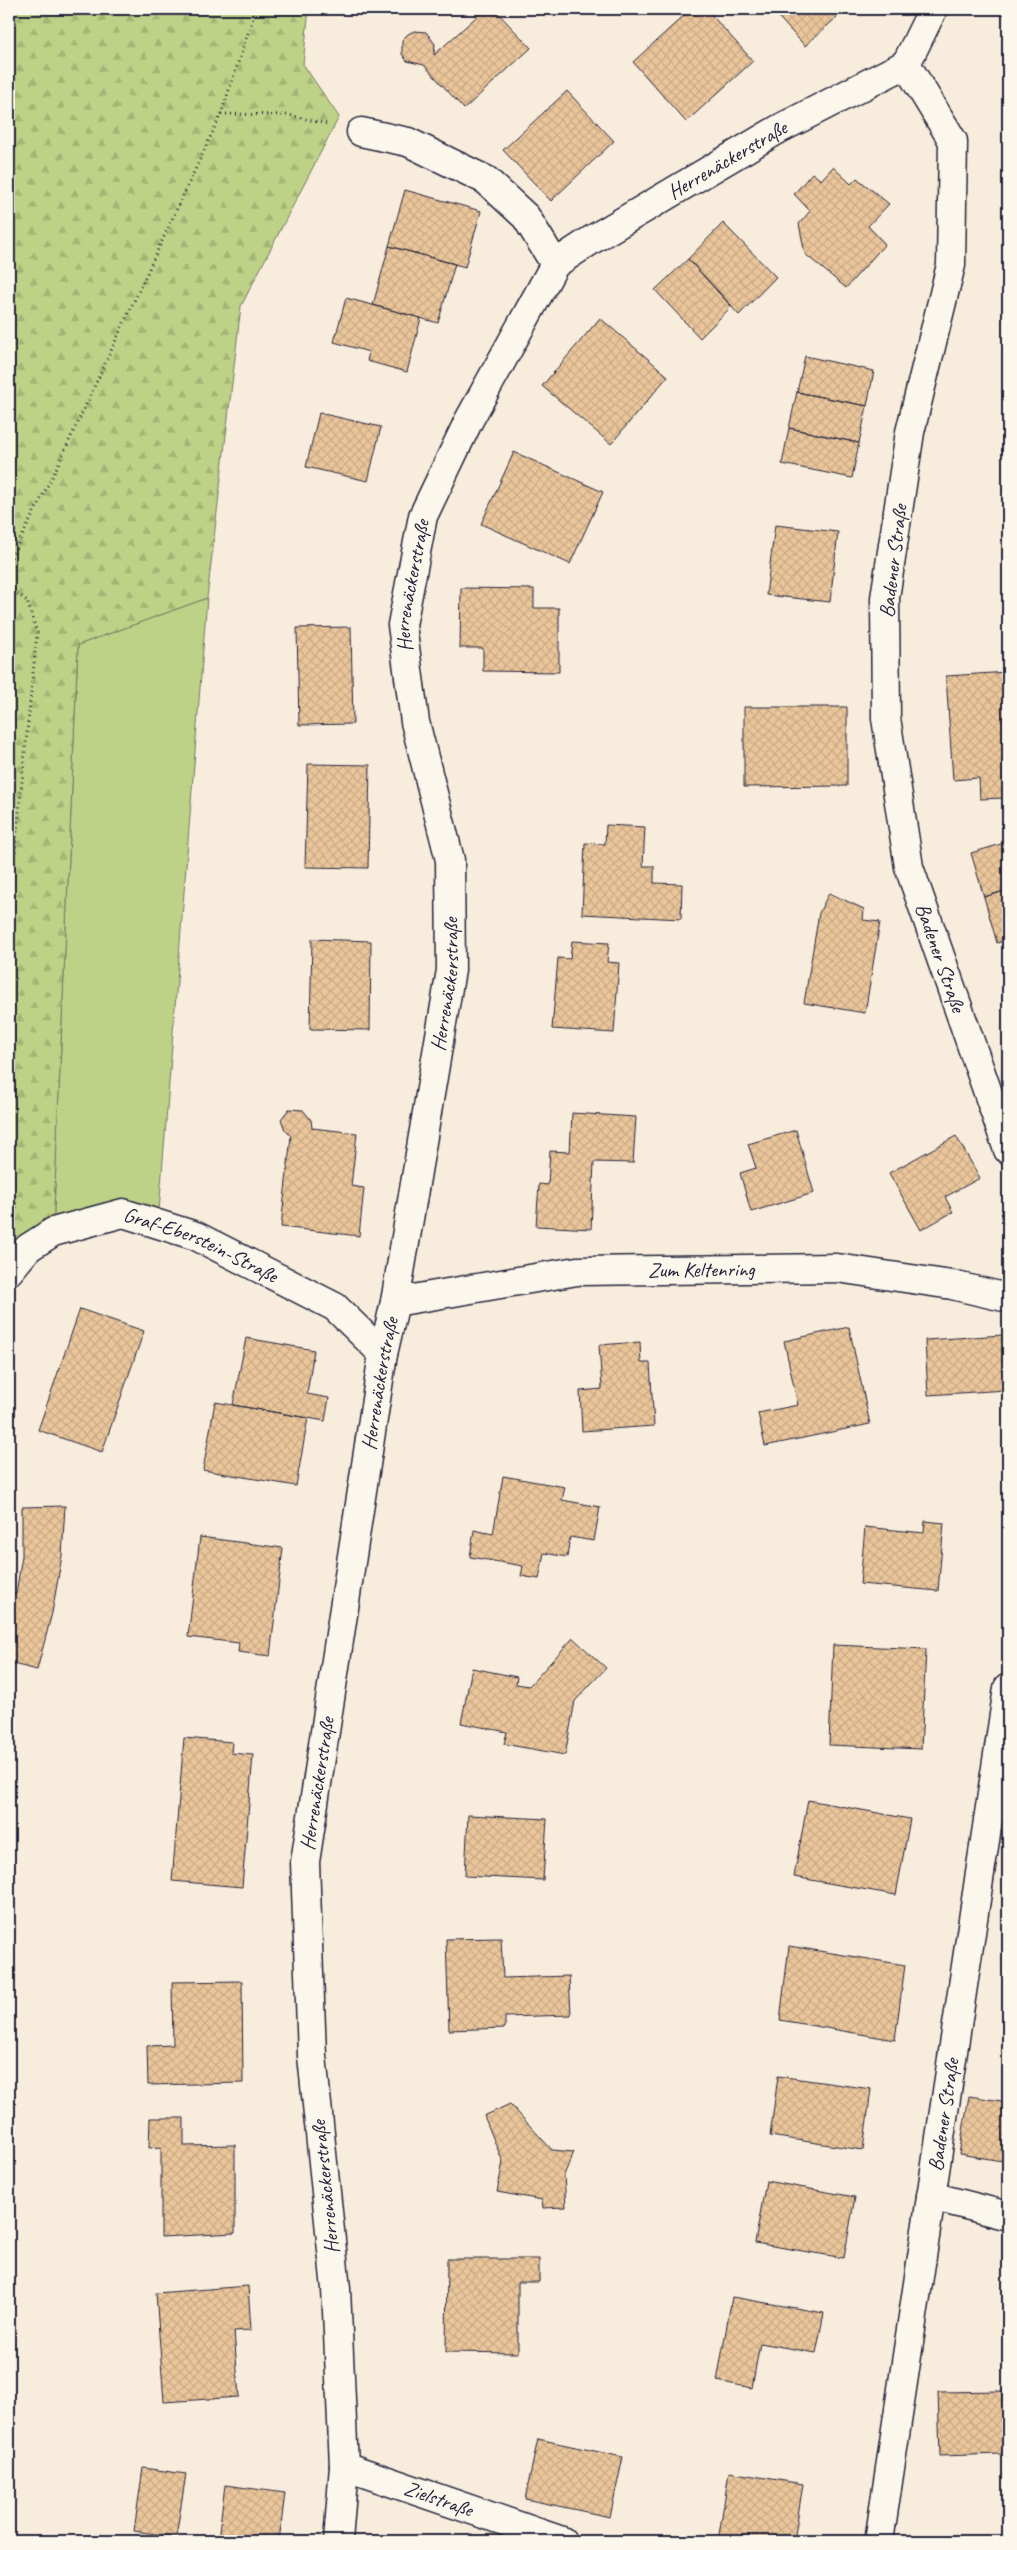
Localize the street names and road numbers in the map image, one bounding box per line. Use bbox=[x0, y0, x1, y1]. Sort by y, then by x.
street label: Herrenäckerstraße bbox=[663, 113, 793, 205]
street label: Badener Straße bbox=[873, 501, 913, 619]
street label: Herrenäckerstraße bbox=[389, 515, 435, 654]
street label: Badener Straße bbox=[910, 900, 972, 1018]
street label: Herrenäckerstraße bbox=[425, 915, 464, 1053]
street label: Graf-Eberstein-Straße bbox=[120, 1201, 284, 1290]
street label: Zum Keltenring bbox=[648, 1256, 756, 1283]
street label: Herrenäckerstraße bbox=[355, 1313, 405, 1452]
street label: Herrenäckerstraße bbox=[294, 1713, 340, 1852]
street label: Badener Straße bbox=[922, 2055, 965, 2173]
street label: Herrenäckerstraße bbox=[305, 2117, 345, 2255]
street label: Zielstraße bbox=[401, 2475, 478, 2523]

